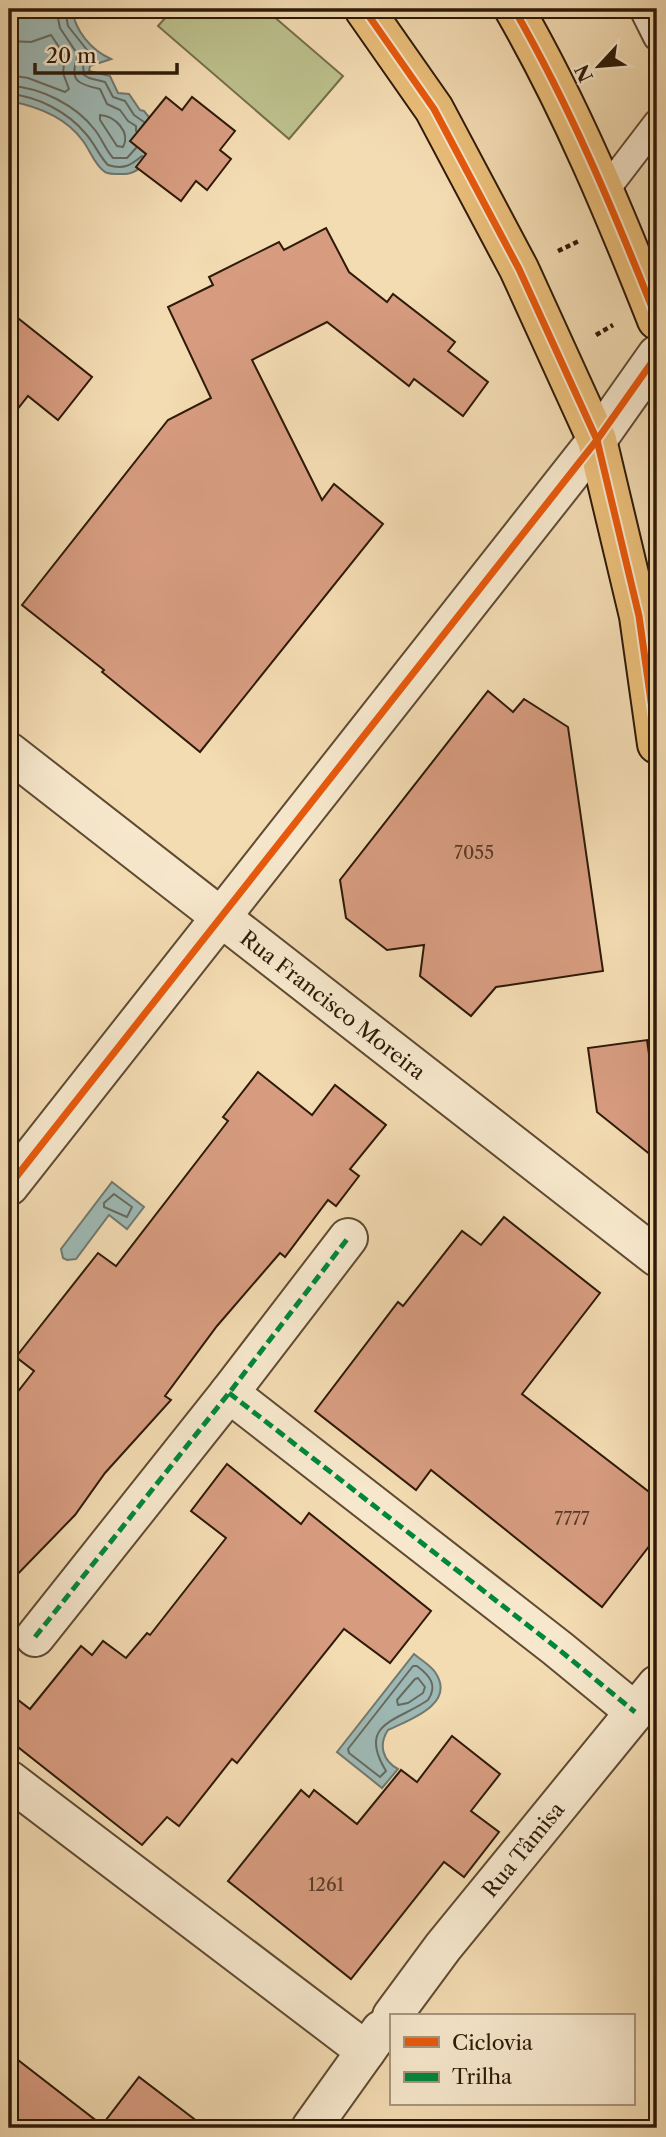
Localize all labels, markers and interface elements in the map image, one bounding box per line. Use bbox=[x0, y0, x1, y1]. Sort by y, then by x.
scale bar bbox=[35, 32, 177, 76]
north arrow bbox=[564, 32, 634, 102]
text: 20 m bbox=[46, 43, 97, 68]
text: N bbox=[570, 61, 598, 86]
house number: 7055 bbox=[454, 842, 494, 864]
street label: Rua Francisco Moreira bbox=[236, 925, 431, 1085]
house number: 7777 bbox=[554, 1508, 590, 1530]
street label: Rua Tâmisa bbox=[477, 1796, 570, 1902]
house number: 1261 bbox=[308, 1874, 344, 1896]
legend bbox=[390, 2014, 634, 2106]
text: Ciclovia bbox=[452, 2030, 534, 2055]
text: Trilha bbox=[452, 2064, 513, 2089]

